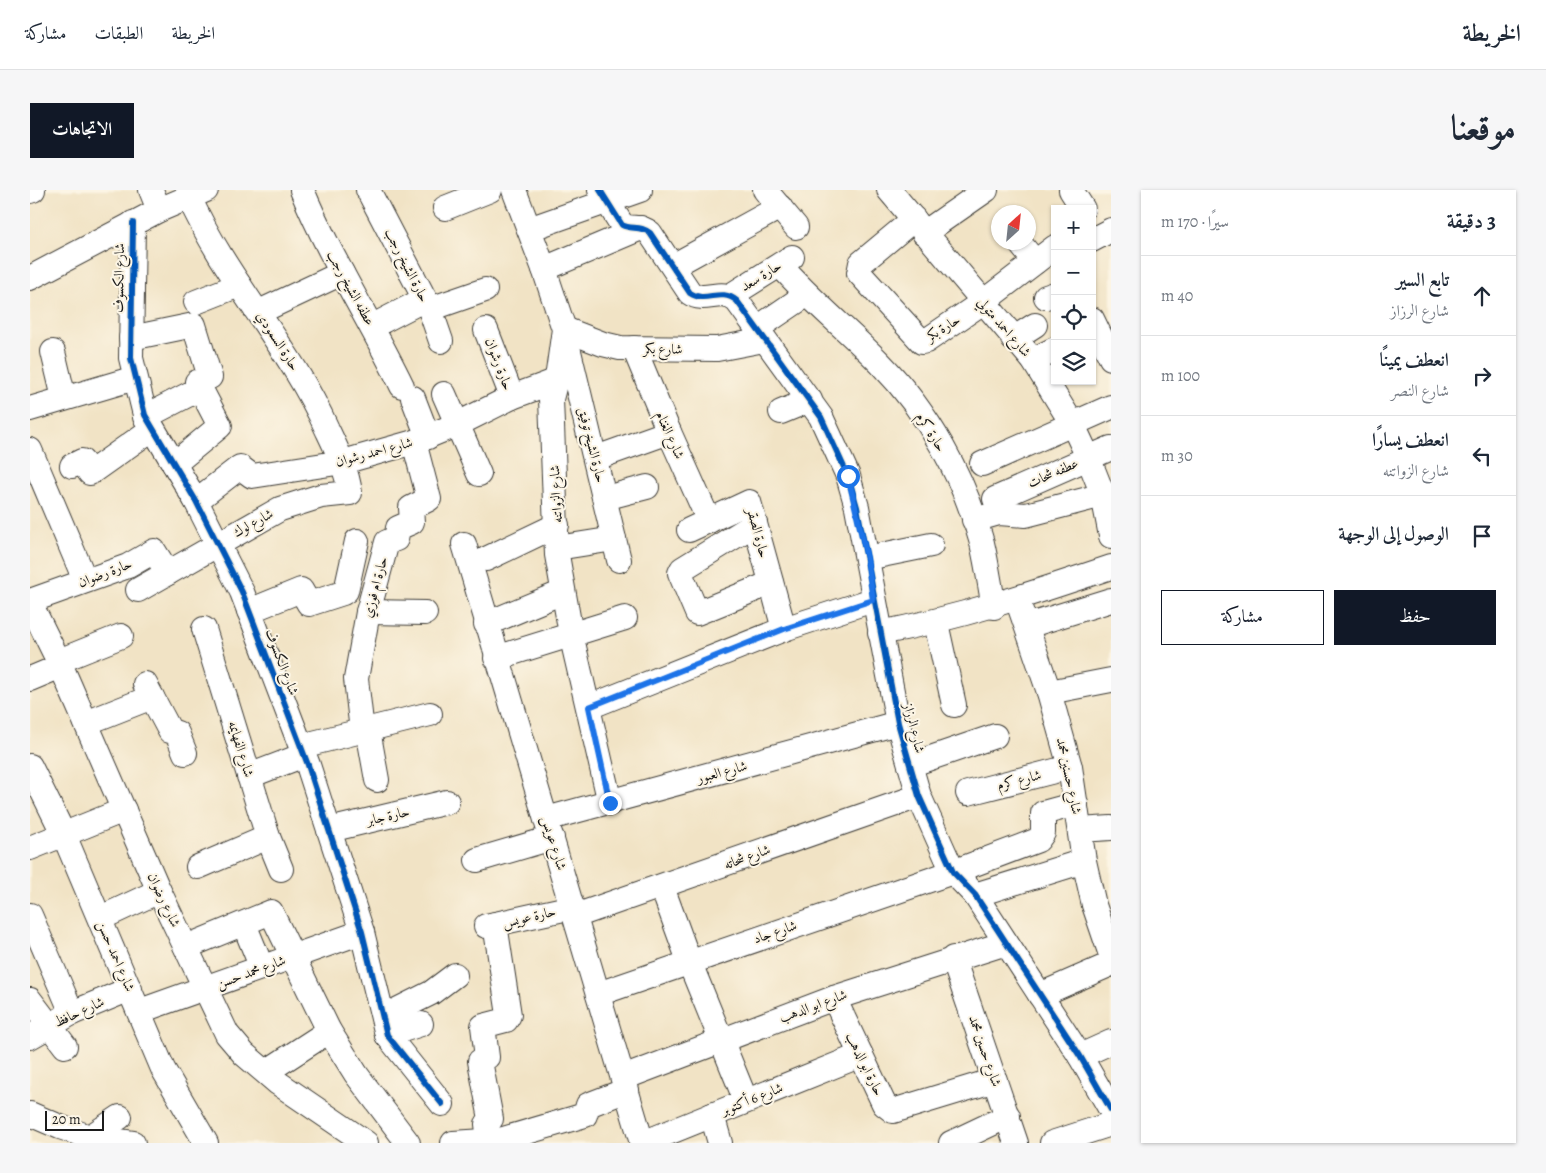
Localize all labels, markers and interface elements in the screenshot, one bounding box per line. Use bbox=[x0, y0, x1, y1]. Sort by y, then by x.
text: الخريطة bbox=[1463, 17, 1521, 49]
text: مشاركة bbox=[25, 21, 66, 45]
text: الطبقات bbox=[94, 21, 143, 45]
text: الخريطة bbox=[171, 21, 215, 45]
button: الاتجاهات bbox=[30, 103, 134, 158]
text: موقعنا bbox=[1451, 103, 1516, 151]
north arrow bbox=[991, 205, 1036, 250]
map controls bbox=[1051, 205, 1096, 385]
button: + bbox=[1051, 205, 1096, 250]
text: 3 دقيقة bbox=[1447, 207, 1496, 235]
text: سيرًا · 170 m bbox=[1161, 211, 1229, 233]
street label: حارة الشيخ رجب bbox=[377, 225, 434, 307]
street label: شارع الكسوف bbox=[109, 243, 131, 313]
street label: عطفه الشيخ رجب bbox=[320, 247, 380, 331]
button: − bbox=[1051, 250, 1096, 295]
street label: حارة سعد bbox=[737, 256, 785, 296]
text: تابع السير bbox=[1396, 267, 1449, 293]
icon: ahead bbox=[1468, 282, 1496, 310]
text: 40 m bbox=[1161, 285, 1193, 307]
street label: شارع احمد متولي bbox=[971, 293, 1035, 362]
button: locate bbox=[1051, 295, 1096, 340]
text: شارع الرزاز bbox=[1390, 300, 1449, 322]
street label: حارة السمودي bbox=[250, 308, 304, 375]
street label: حارة بكر bbox=[921, 310, 964, 347]
street label: حارة رشوان bbox=[480, 335, 518, 393]
street label: شارع بكر bbox=[641, 339, 683, 361]
button: layers bbox=[1051, 340, 1096, 385]
text: انعطف يمينًا bbox=[1379, 347, 1449, 373]
icon: right bbox=[1468, 362, 1496, 390]
text: 100 m bbox=[1161, 365, 1200, 387]
text: شارع النصر bbox=[1391, 380, 1449, 402]
street label: حارة الشيخ توفيق bbox=[571, 405, 611, 486]
street label: شارع الغنام bbox=[648, 408, 689, 463]
street label: حارة كرم bbox=[909, 409, 951, 457]
text: انعطف يسارًا bbox=[1372, 427, 1449, 453]
street label: شارع احمد رشوان bbox=[333, 433, 415, 473]
icon: left bbox=[1468, 442, 1496, 470]
text: 30 m bbox=[1161, 445, 1193, 467]
street label: عطفه شحات bbox=[1025, 453, 1081, 493]
text: شارع الزواتنه bbox=[1383, 460, 1449, 482]
street label: شارع الزواتنه bbox=[545, 464, 569, 523]
route start bbox=[837, 465, 860, 488]
street label: شارع لوك bbox=[229, 504, 278, 544]
street label: حارة الصقر bbox=[742, 504, 774, 560]
text: الوصول إلى الوجهة bbox=[1338, 521, 1449, 547]
icon: arrive bbox=[1468, 522, 1496, 550]
street label: حارة رضوان bbox=[75, 554, 135, 592]
street label: حارة ام فوزي bbox=[358, 554, 395, 620]
button: مشاركة bbox=[1161, 590, 1324, 645]
button: حفظ bbox=[1334, 590, 1496, 645]
street label: شارع الكسوف bbox=[259, 626, 303, 699]
street label: شارع الرزاز bbox=[896, 699, 929, 756]
street label: شارع الفهايمه bbox=[222, 719, 259, 780]
street label: شارع حسنين محمد bbox=[1050, 736, 1086, 817]
street label: شارع العبور bbox=[693, 756, 750, 790]
street label: شارع كرم bbox=[995, 765, 1044, 798]
route end bbox=[599, 792, 622, 815]
street label: حارة جابر bbox=[363, 802, 411, 831]
street label: شارع عويس bbox=[535, 813, 571, 873]
street label: شارع شحاته bbox=[721, 840, 774, 876]
street label: شارع رضوان bbox=[141, 870, 185, 931]
street label: حارة عويس bbox=[500, 902, 558, 932]
street label: شارع جاد bbox=[751, 916, 800, 950]
street label: شارع احمد حسن bbox=[91, 918, 139, 995]
street label: شارع محمد حسن bbox=[214, 951, 289, 995]
street label: شارع ابو الدهب bbox=[776, 985, 850, 1029]
street label: شارع حافظ bbox=[51, 992, 108, 1034]
street label: شارع حسين محمد bbox=[962, 1013, 1006, 1090]
street label: حارة ابو الدهب bbox=[841, 1029, 889, 1099]
street label: شارع 6 أكتوبر bbox=[716, 1077, 786, 1123]
scale bar bbox=[45, 1108, 104, 1131]
text: 20 m bbox=[52, 1110, 81, 1129]

